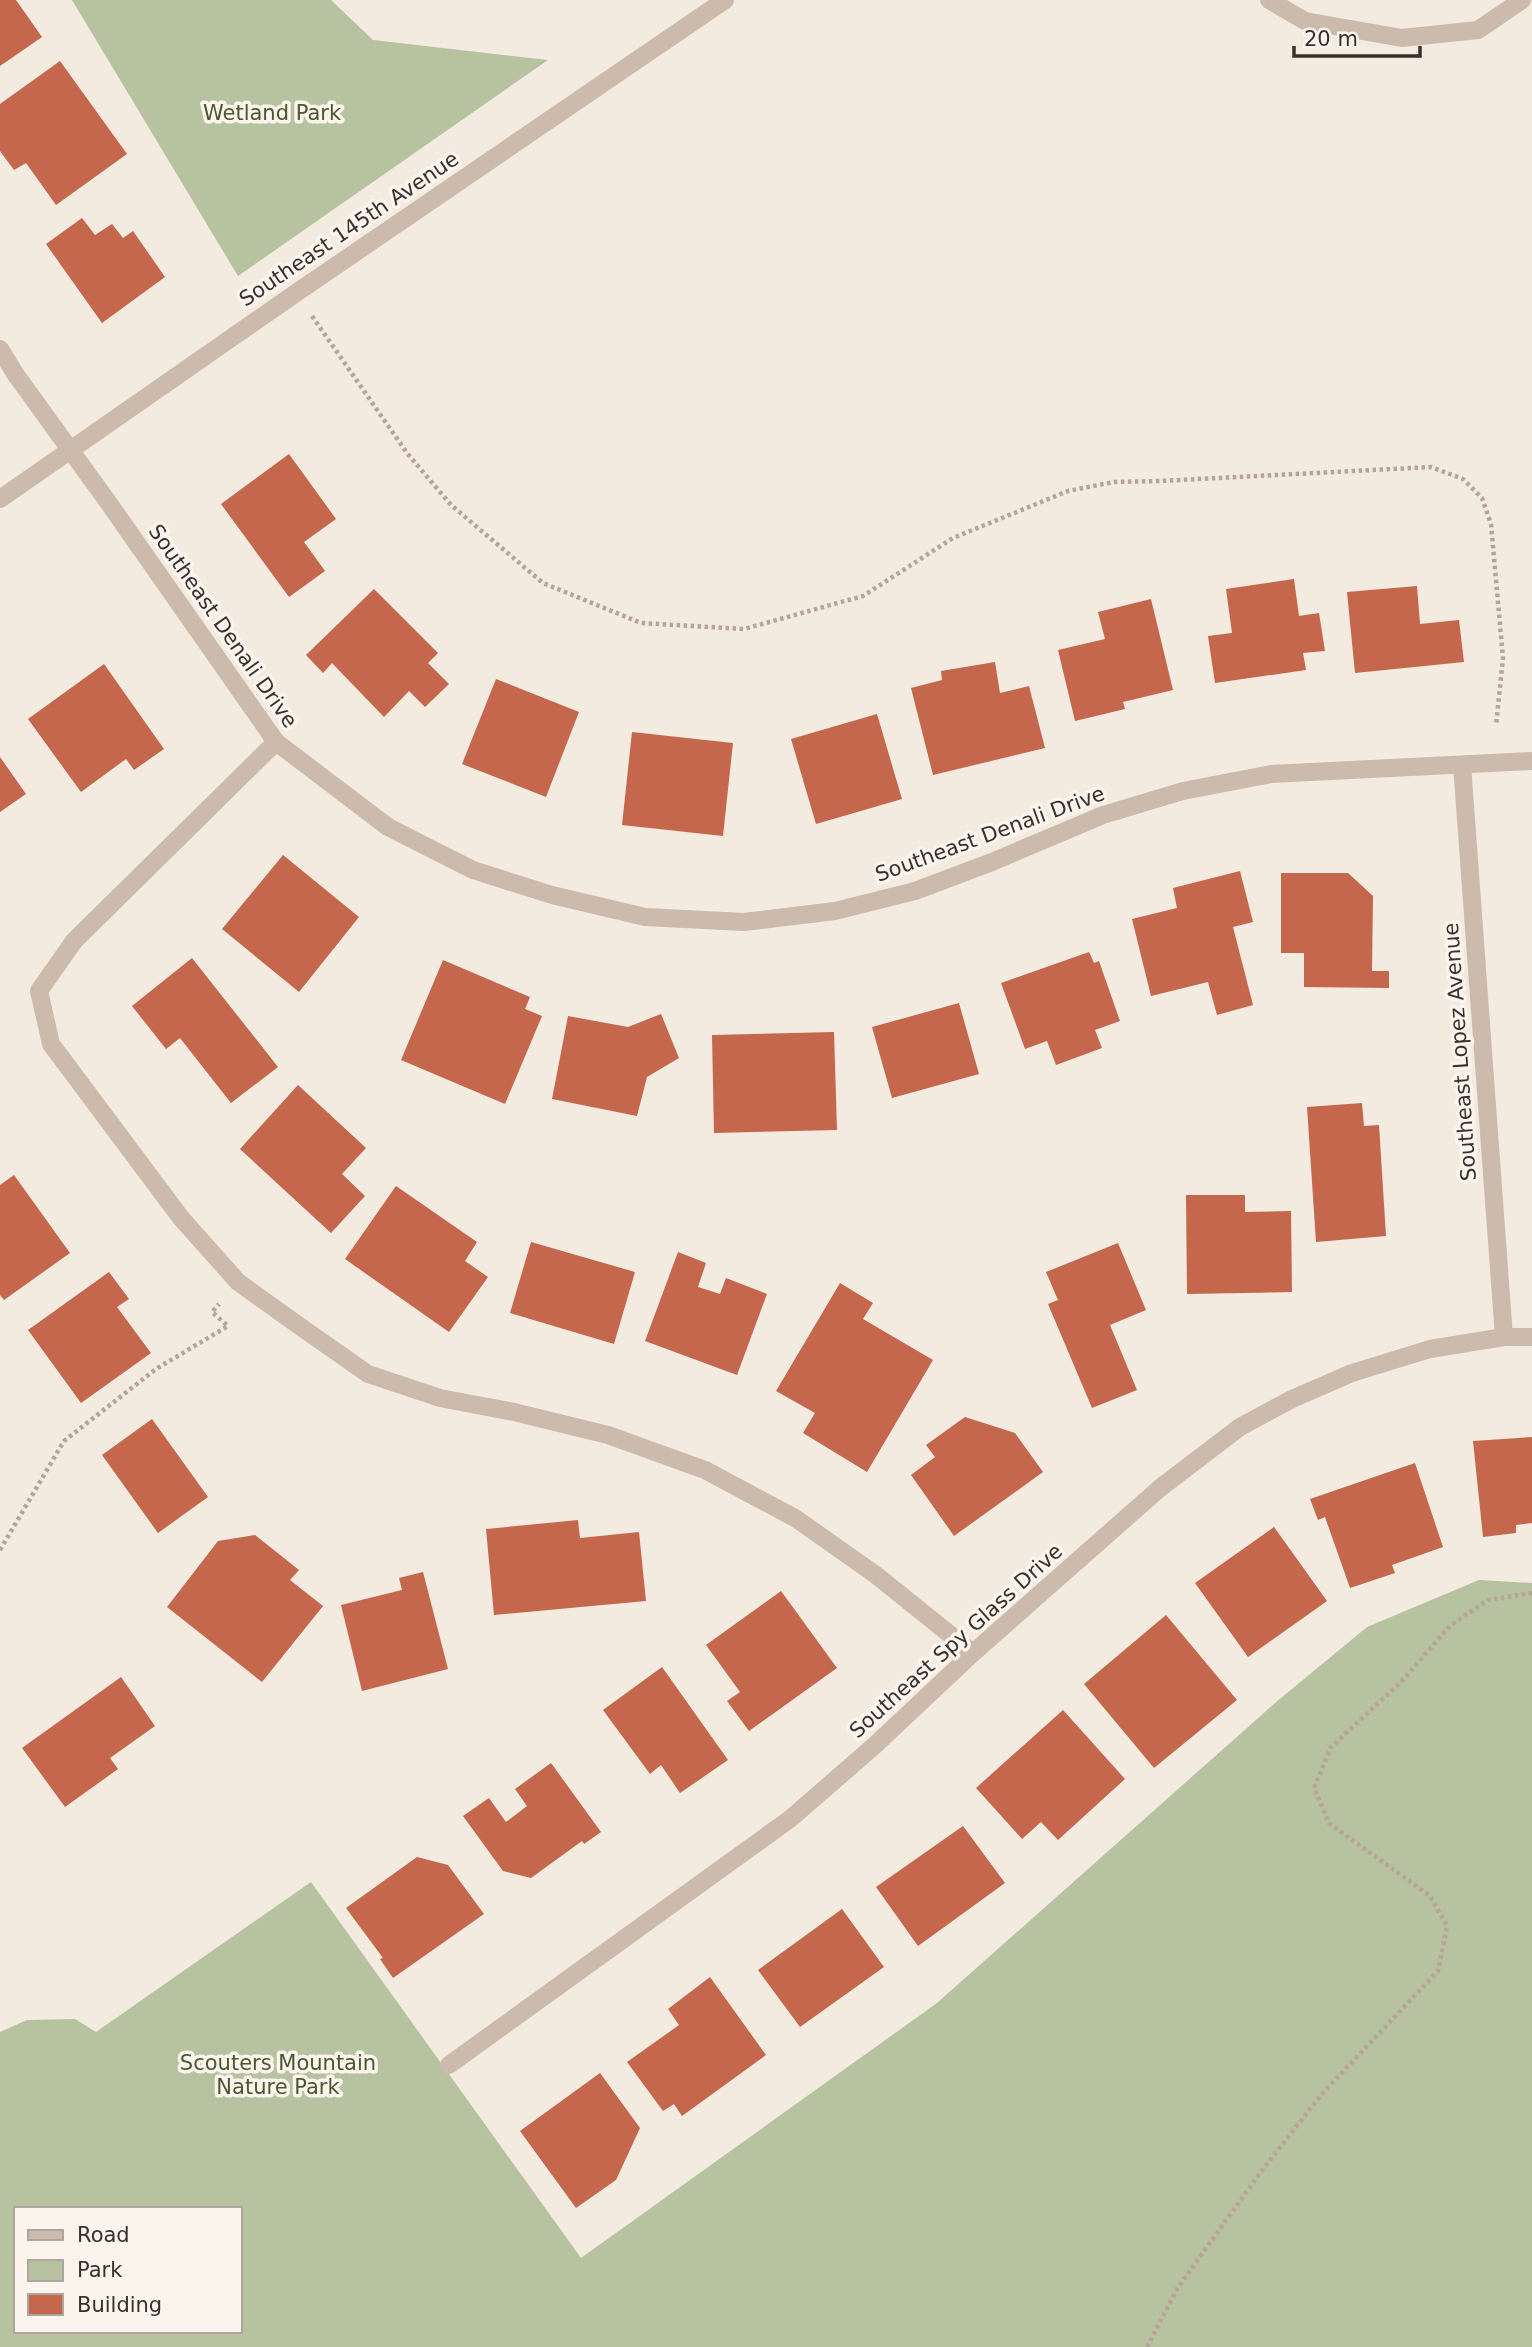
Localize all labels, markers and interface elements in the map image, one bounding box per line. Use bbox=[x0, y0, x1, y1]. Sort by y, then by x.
scale bar bbox=[1294, 14, 1420, 58]
text: 20 m bbox=[1304, 27, 1358, 51]
park label: Wetland Park bbox=[203, 101, 342, 125]
street label: Southeast 145th Avenue bbox=[235, 147, 463, 311]
street label: Southeast Denali Drive bbox=[144, 520, 302, 732]
street label: Southeast Denali Drive bbox=[872, 781, 1108, 887]
street label: Southeast Lopez Avenue bbox=[1439, 922, 1481, 1182]
street label: Southeast Spy Glass Drive bbox=[845, 1539, 1067, 1743]
park label: Scouters Mountain Nature Park bbox=[180, 2051, 376, 2099]
legend bbox=[14, 2207, 242, 2333]
text: Road bbox=[77, 2223, 130, 2247]
text: Park bbox=[77, 2258, 123, 2282]
text: Building bbox=[77, 2293, 162, 2317]

